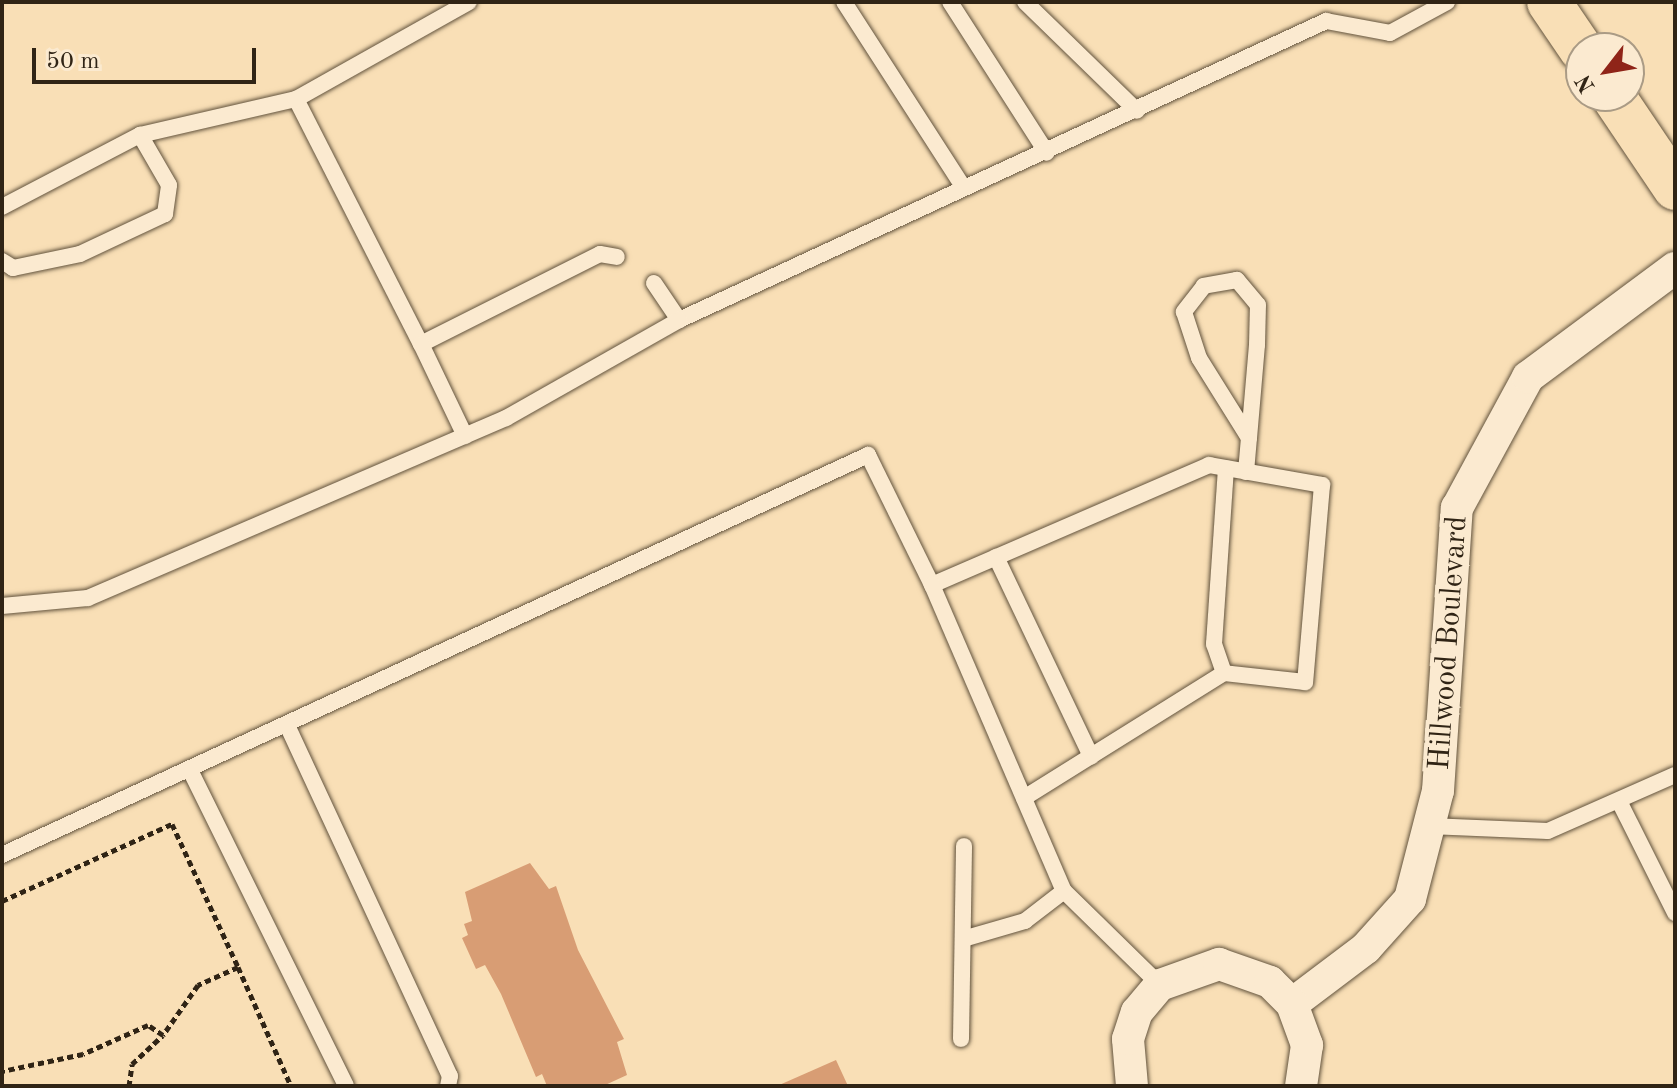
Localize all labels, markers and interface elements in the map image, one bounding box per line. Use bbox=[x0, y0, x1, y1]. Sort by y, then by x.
scale bar bbox=[36, 32, 260, 82]
north arrow bbox=[1565, 32, 1645, 112]
text: 50 m bbox=[46, 50, 100, 74]
text: N bbox=[1572, 70, 1600, 96]
street label: Hillwood Boulevard bbox=[1422, 515, 1476, 771]

